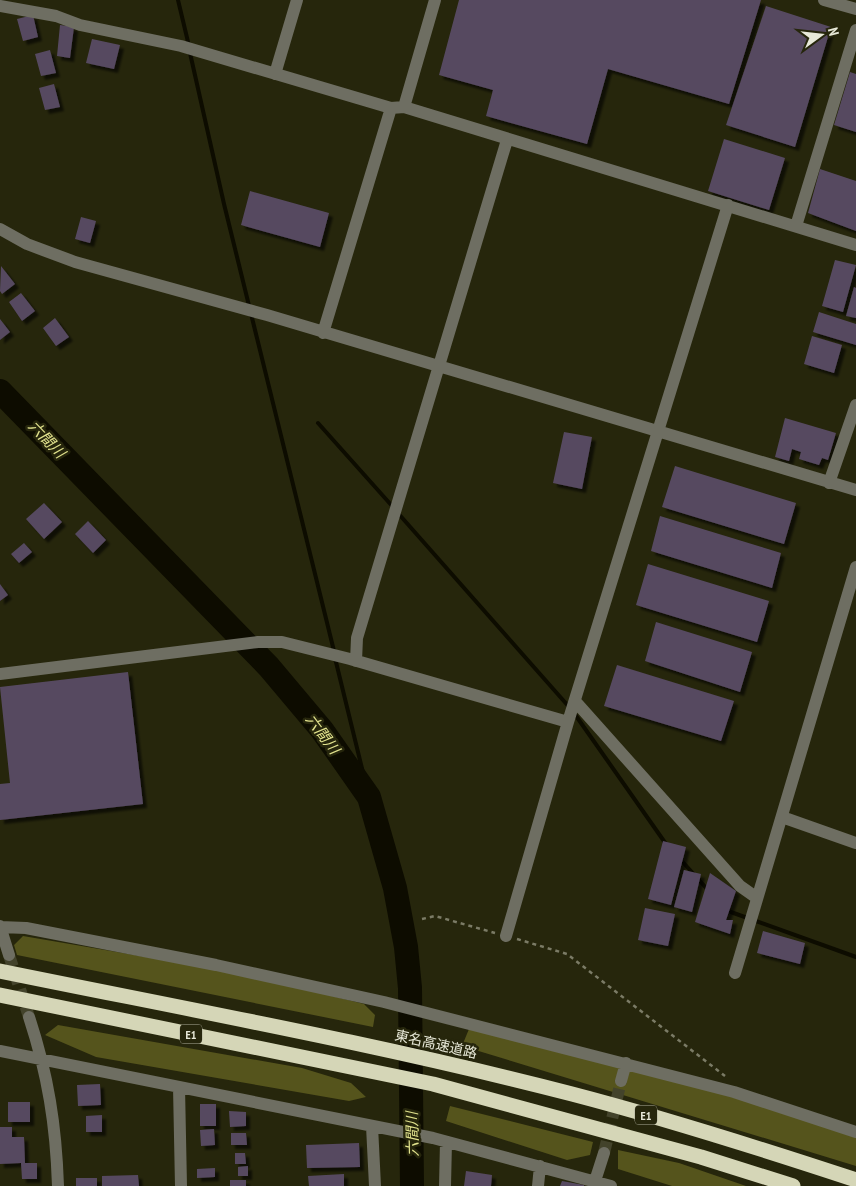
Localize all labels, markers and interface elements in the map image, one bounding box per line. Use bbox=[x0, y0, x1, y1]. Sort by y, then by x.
north arrow bbox=[796, 10, 846, 60]
text: N bbox=[824, 26, 843, 38]
water label: 六間川 bbox=[25, 416, 71, 463]
water label: 六間川 bbox=[302, 710, 345, 759]
road number: E1 bbox=[180, 1024, 202, 1044]
street label: 東名高速道路 bbox=[393, 1026, 479, 1062]
road number: E1 bbox=[635, 1106, 657, 1124]
water label: 六間川 bbox=[402, 1109, 422, 1157]

